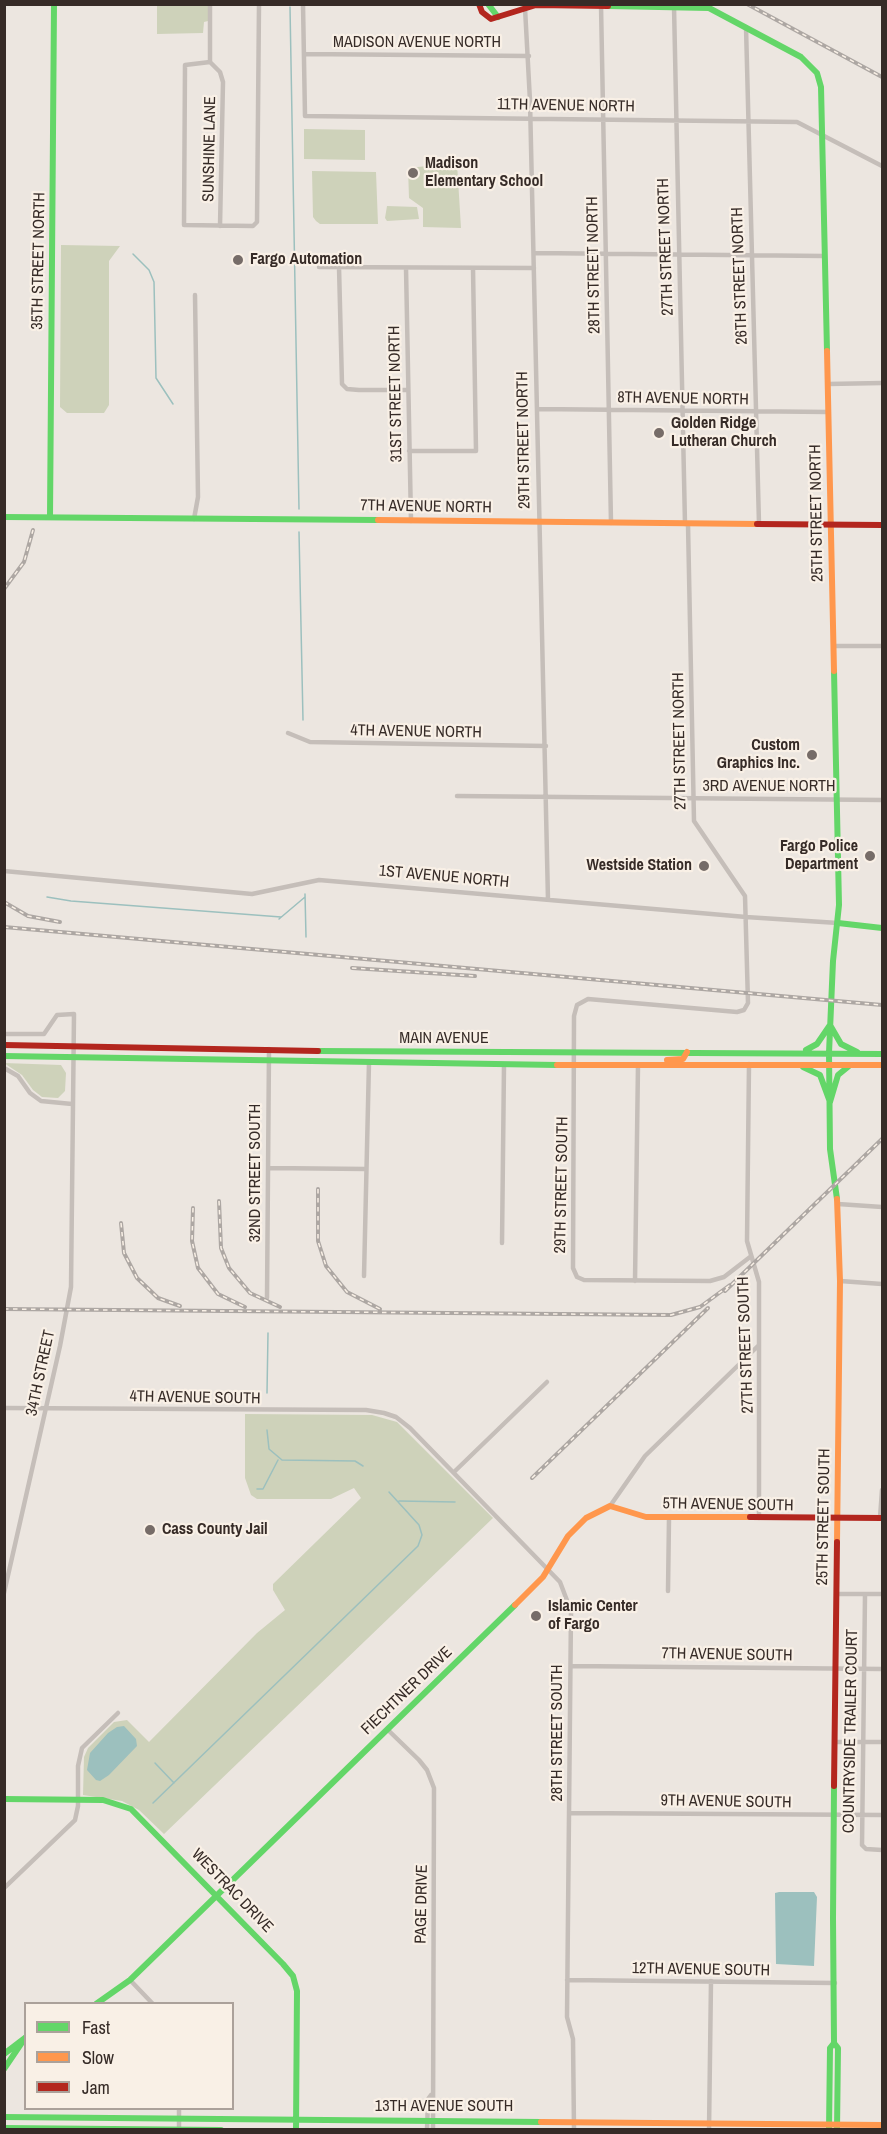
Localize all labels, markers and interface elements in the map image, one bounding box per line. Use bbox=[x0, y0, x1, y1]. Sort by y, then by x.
street label: MADISON AVENUE NORTH bbox=[333, 33, 501, 53]
street label: 11TH AVENUE NORTH bbox=[497, 95, 635, 117]
street label: SUNSHINE LANE bbox=[199, 96, 221, 202]
place label: Madison Elementary School bbox=[425, 154, 543, 192]
marker: Madison Elementary School bbox=[406, 166, 420, 180]
street label: 27TH STREET NORTH bbox=[654, 178, 678, 316]
street label: 35TH STREET NORTH bbox=[28, 192, 50, 330]
street label: 28TH STREET NORTH bbox=[583, 196, 605, 334]
street label: 26TH STREET NORTH bbox=[728, 207, 752, 345]
place label: Fargo Automation bbox=[250, 250, 362, 270]
marker: Fargo Automation bbox=[231, 253, 245, 267]
street label: 31ST STREET NORTH bbox=[385, 325, 407, 463]
street label: 29TH STREET NORTH bbox=[513, 371, 535, 509]
street label: 8TH AVENUE NORTH bbox=[617, 388, 749, 410]
place label: Golden Ridge Lutheran Church bbox=[671, 414, 777, 452]
marker: Golden Ridge Lutheran Church bbox=[652, 426, 666, 440]
street label: 25TH STREET NORTH bbox=[806, 444, 828, 582]
street label: 7TH AVENUE NORTH bbox=[360, 496, 492, 518]
street label: 27TH STREET NORTH bbox=[669, 672, 691, 810]
street label: 4TH AVENUE NORTH bbox=[350, 721, 482, 743]
place label: Custom Graphics Inc. bbox=[717, 736, 800, 774]
marker: Custom Graphics Inc. bbox=[805, 748, 819, 762]
street label: 3RD AVENUE NORTH bbox=[703, 777, 835, 797]
place label: Fargo Police Department bbox=[780, 837, 858, 875]
marker: Fargo Police Department bbox=[863, 849, 877, 863]
place label: Westside Station bbox=[587, 856, 692, 876]
marker: Westside Station bbox=[697, 859, 711, 873]
street label: 1ST AVENUE NORTH bbox=[378, 862, 510, 892]
street label: MAIN AVENUE bbox=[399, 1029, 489, 1049]
street label: 32ND STREET SOUTH bbox=[246, 1104, 266, 1242]
street label: 29TH STREET SOUTH bbox=[551, 1116, 573, 1254]
street label: 27TH STREET SOUTH bbox=[734, 1276, 758, 1414]
street label: 34TH STREET bbox=[23, 1328, 59, 1418]
street label: 4TH AVENUE SOUTH bbox=[129, 1387, 261, 1409]
street label: 25TH STREET SOUTH bbox=[813, 1448, 835, 1586]
street label: 5TH AVENUE SOUTH bbox=[662, 1494, 794, 1516]
place label: Cass County Jail bbox=[162, 1520, 268, 1540]
marker: Cass County Jail bbox=[143, 1523, 157, 1537]
place label: Islamic Center of Fargo bbox=[548, 1597, 638, 1635]
marker: Islamic Center of Fargo bbox=[529, 1609, 543, 1623]
street label: COUNTRYSIDE TRAILER COURT bbox=[840, 1629, 862, 1833]
street label: FIECHTNER DRIVE bbox=[358, 1643, 456, 1739]
street label: 7TH AVENUE SOUTH bbox=[661, 1644, 793, 1666]
street label: 28TH STREET SOUTH bbox=[548, 1664, 568, 1802]
street label: 9TH AVENUE SOUTH bbox=[660, 1791, 792, 1813]
street label: WESTRAC DRIVE bbox=[187, 1845, 277, 1937]
street label: PAGE DRIVE bbox=[412, 1864, 432, 1944]
street label: 12TH AVENUE SOUTH bbox=[632, 1959, 770, 1981]
legend bbox=[24, 2002, 234, 2110]
text: Fast bbox=[82, 2015, 110, 2040]
text: Slow bbox=[82, 2045, 114, 2070]
text: Jam bbox=[82, 2075, 110, 2100]
street label: 13TH AVENUE SOUTH bbox=[375, 2097, 513, 2117]

